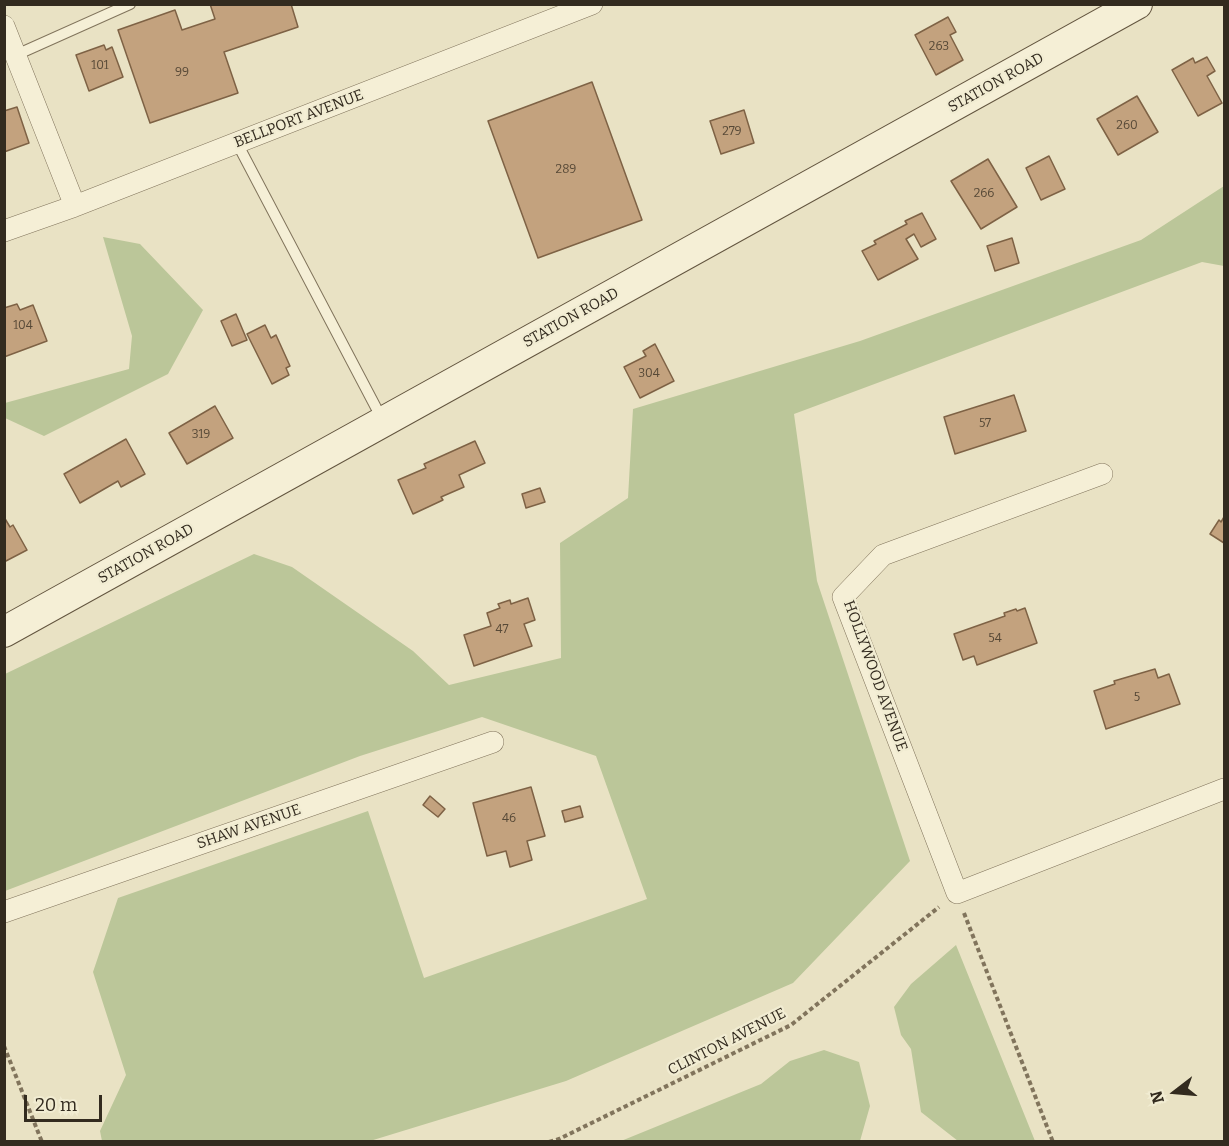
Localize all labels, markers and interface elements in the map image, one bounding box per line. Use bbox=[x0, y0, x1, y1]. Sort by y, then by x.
house number: 263 bbox=[929, 40, 949, 54]
street label: STATION ROAD bbox=[945, 49, 1047, 117]
house number: 101 bbox=[91, 59, 109, 73]
house number: 99 bbox=[175, 66, 189, 80]
street label: BELLPORT AVENUE bbox=[232, 86, 366, 152]
house number: 260 bbox=[1116, 119, 1138, 133]
house number: 279 bbox=[722, 125, 742, 139]
house number: 289 bbox=[556, 163, 576, 177]
house number: 266 bbox=[974, 187, 994, 201]
street label: STATION ROAD bbox=[520, 284, 622, 352]
house number: 104 bbox=[13, 319, 33, 333]
house number: 304 bbox=[638, 367, 660, 381]
house number: 57 bbox=[979, 417, 991, 431]
house number: 319 bbox=[192, 428, 210, 442]
street label: STATION ROAD bbox=[95, 520, 197, 588]
street label: HOLLYWOOD AVENUE bbox=[839, 598, 911, 754]
house number: 47 bbox=[496, 623, 508, 637]
house number: 54 bbox=[988, 632, 1002, 646]
house number: 5 bbox=[1134, 691, 1140, 705]
street label: SHAW AVENUE bbox=[195, 801, 303, 853]
house number: 46 bbox=[502, 812, 516, 826]
street label: CLINTON AVENUE bbox=[665, 1004, 789, 1080]
north arrow bbox=[1145, 1062, 1205, 1122]
scale bar bbox=[27, 1083, 105, 1121]
text: N bbox=[1146, 1089, 1168, 1106]
text: 20 m bbox=[35, 1094, 77, 1116]

